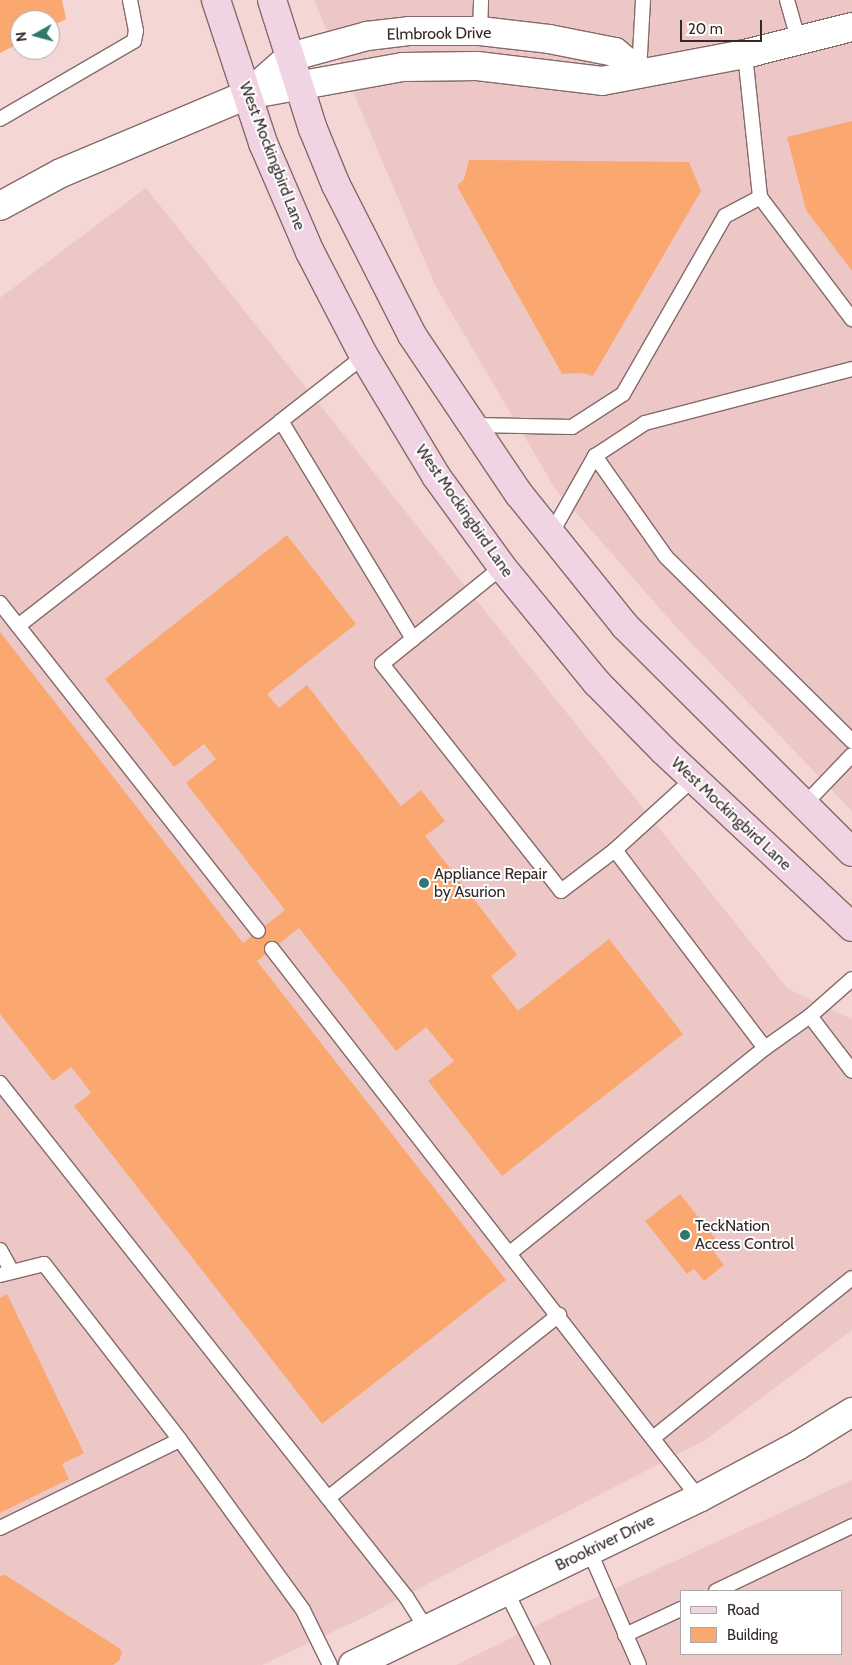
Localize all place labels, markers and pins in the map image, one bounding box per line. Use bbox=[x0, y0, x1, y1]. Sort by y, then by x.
place label: Appliance Repair by Asurion bbox=[434, 864, 547, 902]
marker: Appliance Repair by Asurion bbox=[418, 877, 430, 889]
place label: TeckNation Access Control bbox=[695, 1216, 794, 1254]
marker: TeckNation Access Control bbox=[679, 1229, 691, 1241]

